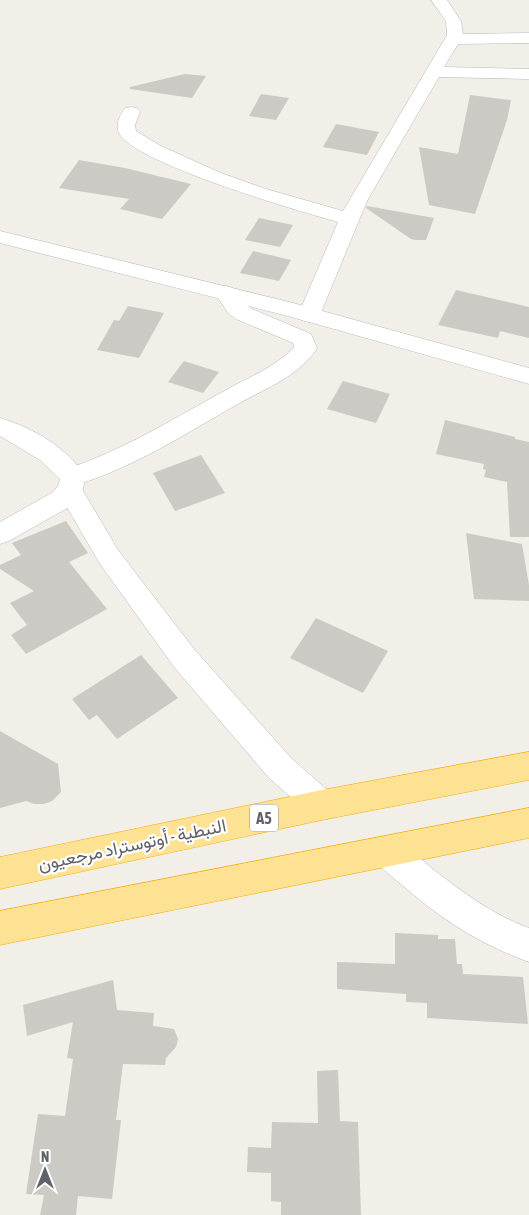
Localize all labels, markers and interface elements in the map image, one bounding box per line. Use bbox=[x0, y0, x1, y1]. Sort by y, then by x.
road number: A5 bbox=[250, 804, 278, 831]
street label: النبطية - أوتوستراد مرجعيون bbox=[36, 814, 228, 876]
north arrow bbox=[20, 1145, 70, 1195]
text: N bbox=[41, 1149, 49, 1165]

